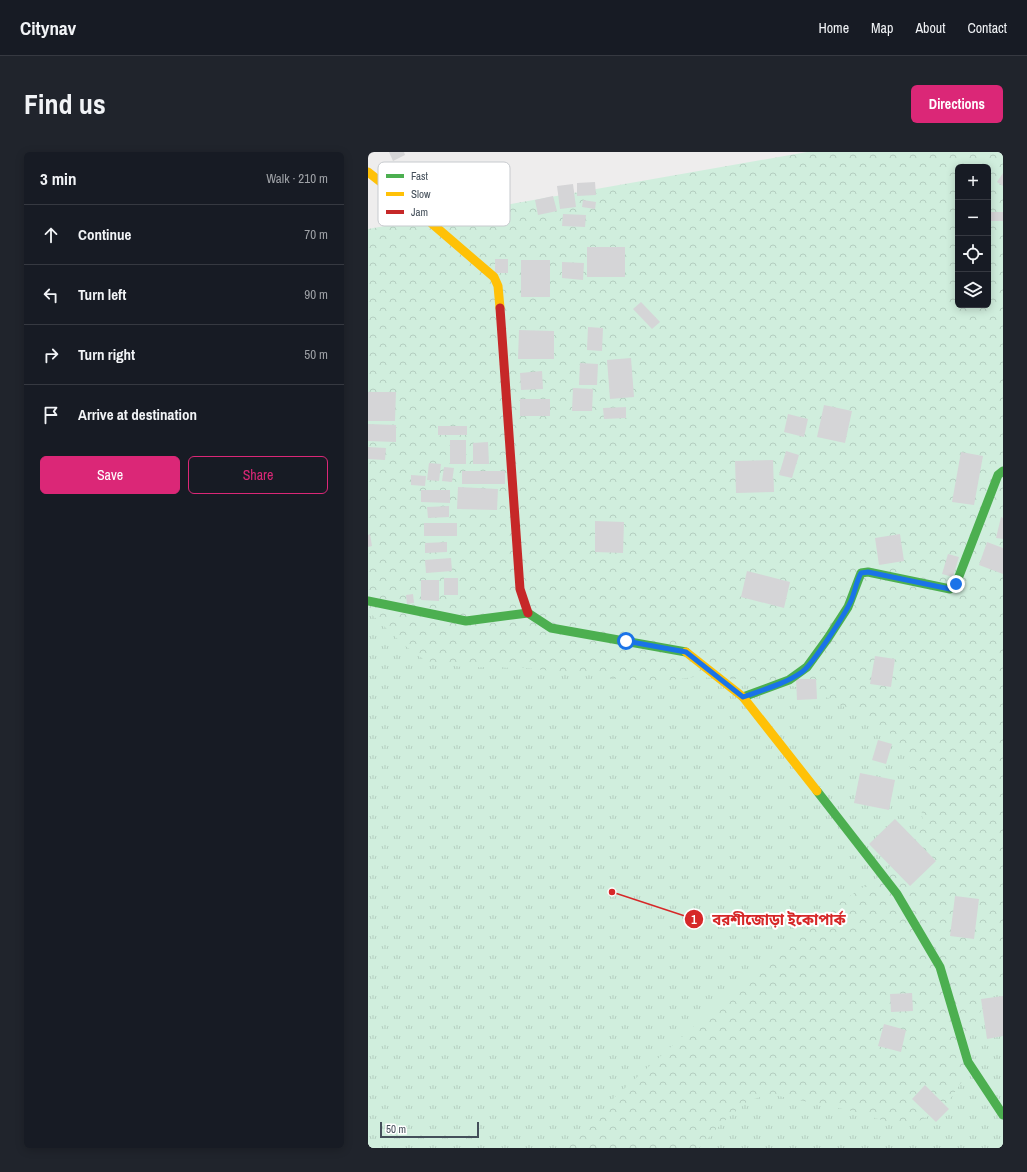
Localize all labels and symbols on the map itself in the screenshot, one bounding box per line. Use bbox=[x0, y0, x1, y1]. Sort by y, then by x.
legend bbox=[378, 162, 510, 226]
text: Fast bbox=[411, 169, 429, 183]
text: Slow bbox=[411, 187, 431, 201]
text: Jam bbox=[411, 205, 428, 219]
route end bbox=[947, 575, 965, 593]
route start bbox=[617, 632, 635, 650]
callout: বরশীজোড়া ইকোপার্ক bbox=[684, 906, 854, 933]
text: বরশীজোড়া ইকোপার্ক bbox=[711, 909, 847, 930]
text: 1 bbox=[691, 912, 697, 928]
scale bar bbox=[380, 1120, 479, 1139]

